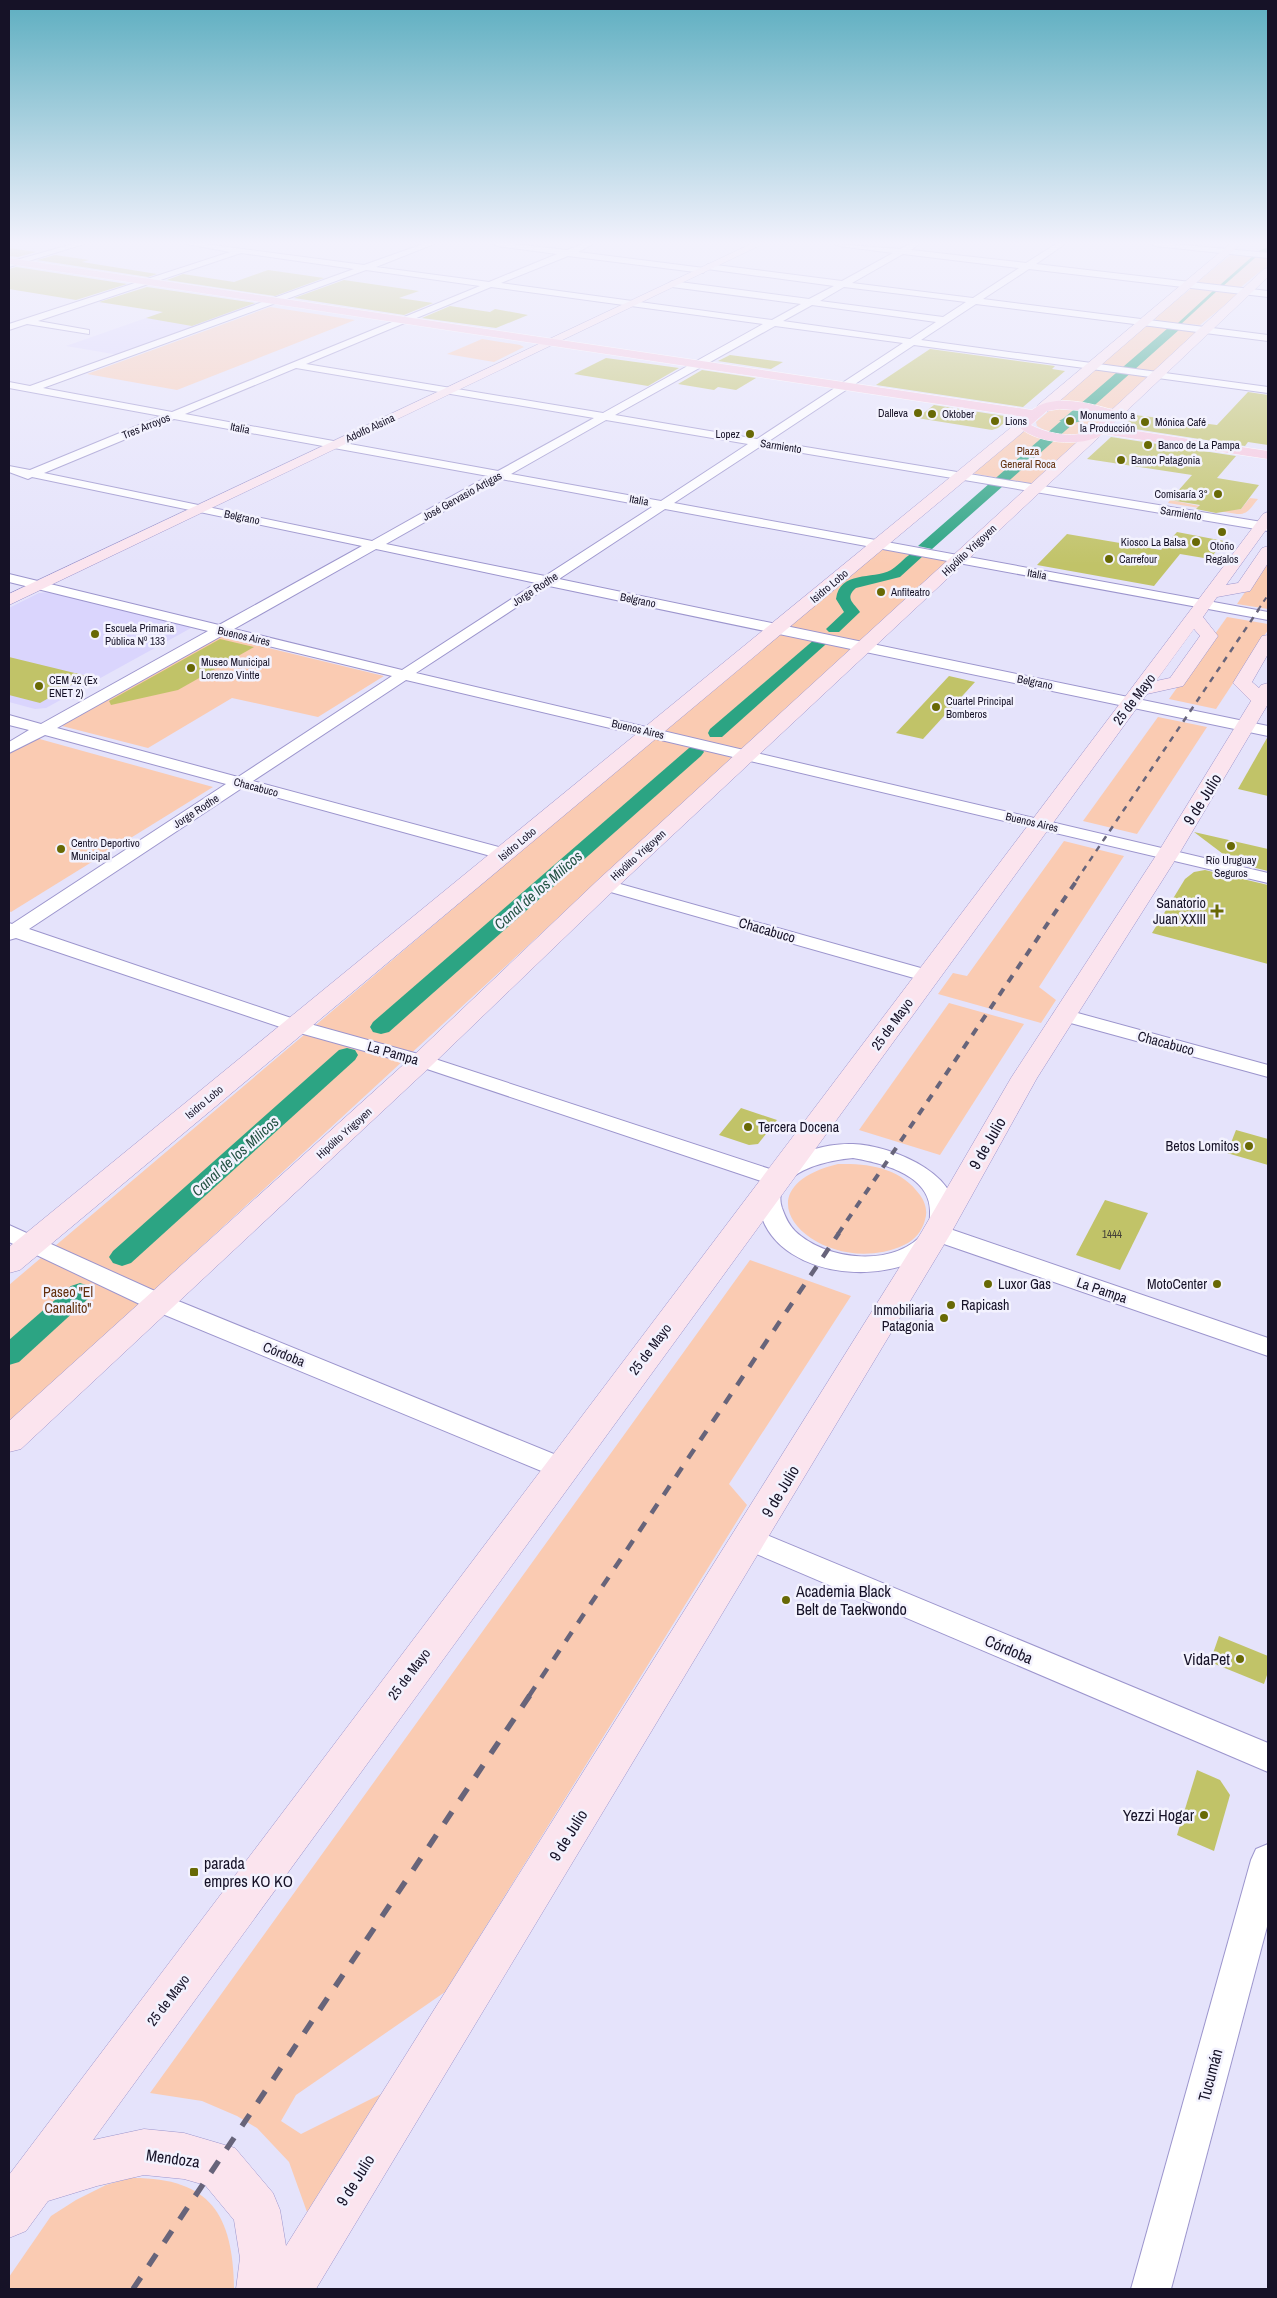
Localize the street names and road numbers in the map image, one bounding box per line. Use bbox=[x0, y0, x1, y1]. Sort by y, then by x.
street label: Tres Arroyos bbox=[120, 410, 173, 442]
street label: Adolfo Alsina bbox=[342, 411, 397, 446]
street label: Italia bbox=[229, 419, 251, 437]
street label: Sarmiento bbox=[759, 436, 803, 456]
street label: José Gervasio Artigas bbox=[420, 468, 505, 524]
street label: Italia bbox=[628, 491, 650, 509]
street label: Sarmiento bbox=[1159, 503, 1203, 523]
street label: Belgrano bbox=[223, 506, 261, 528]
street label: Hipólito Yrigoyen bbox=[939, 521, 999, 579]
street label: Italia bbox=[1026, 565, 1048, 583]
street label: Isidro Lobo bbox=[807, 566, 851, 606]
street label: Jorge Rodhe bbox=[510, 569, 560, 609]
street label: Belgrano bbox=[619, 589, 657, 611]
street label: Buenos Aires bbox=[216, 623, 272, 649]
street label: 25 de Mayo bbox=[1109, 670, 1159, 728]
street label: Belgrano bbox=[1016, 671, 1054, 693]
street label: Buenos Aires bbox=[610, 716, 666, 742]
street label: 9 de Julio bbox=[1178, 769, 1226, 829]
street label: Chacabuco bbox=[232, 774, 280, 800]
street label: Jorge Rodhe bbox=[171, 791, 221, 831]
street label: Buenos Aires bbox=[1004, 809, 1060, 835]
street label: Isidro Lobo bbox=[495, 824, 539, 864]
street label: Hipólito Yrigoyen bbox=[607, 827, 669, 883]
street label: Chacabuco bbox=[737, 913, 797, 947]
street label: 25 de Mayo bbox=[867, 994, 917, 1054]
street label: Chacabuco bbox=[1136, 1027, 1196, 1059]
street label: La Pampa bbox=[365, 1037, 421, 1069]
street label: Isidro Lobo bbox=[182, 1082, 226, 1122]
street label: Hipólito Yrigoyen bbox=[313, 1105, 375, 1161]
street label: 9 de Julio bbox=[963, 1113, 1011, 1173]
street label: La Pampa bbox=[1074, 1273, 1130, 1307]
street label: 25 de Mayo bbox=[625, 1320, 675, 1378]
street label: Córdoba bbox=[260, 1337, 308, 1371]
street label: 9 de Julio bbox=[756, 1461, 804, 1521]
street label: Córdoba bbox=[982, 1629, 1037, 1669]
street label: 25 de Mayo bbox=[384, 1645, 434, 1703]
street label: 9 de Julio bbox=[544, 1805, 592, 1865]
street label: 25 de Mayo bbox=[143, 1971, 193, 2029]
street label: Tucumán bbox=[1192, 2046, 1228, 2104]
street label: Mendoza bbox=[145, 2143, 202, 2173]
street label: 9 de Julio bbox=[331, 2150, 379, 2210]

